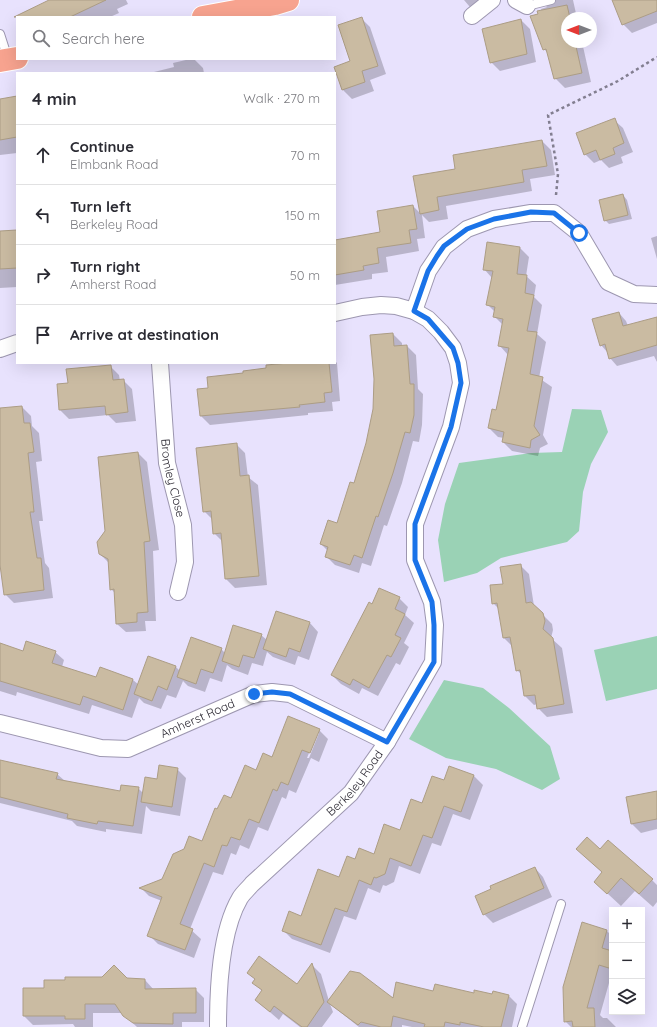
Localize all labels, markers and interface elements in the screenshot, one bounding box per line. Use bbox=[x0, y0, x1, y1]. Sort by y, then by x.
north arrow bbox=[561, 12, 597, 48]
search box bbox=[16, 16, 336, 60]
icon: search bbox=[30, 27, 52, 49]
text: Search here bbox=[62, 29, 145, 48]
text: 4 min bbox=[32, 88, 77, 109]
text: Walk · 270 m bbox=[243, 90, 320, 106]
text: Continue bbox=[70, 137, 134, 156]
icon: ahead bbox=[32, 144, 54, 166]
text: 70 m bbox=[290, 147, 320, 163]
text: Elmbank Road bbox=[70, 156, 158, 172]
text: Turn left bbox=[70, 197, 132, 216]
icon: left bbox=[32, 204, 54, 226]
text: 150 m bbox=[285, 207, 320, 223]
text: Berkeley Road bbox=[70, 216, 158, 232]
route start bbox=[570, 224, 588, 242]
text: Turn right bbox=[70, 257, 141, 276]
icon: right bbox=[32, 264, 54, 286]
text: 50 m bbox=[290, 267, 320, 283]
text: Amherst Road bbox=[70, 276, 156, 292]
icon: arrive bbox=[32, 324, 54, 346]
text: Arrive at destination bbox=[70, 325, 219, 344]
street label: Bromley Close bbox=[158, 438, 189, 519]
route end bbox=[245, 685, 263, 703]
street label: Amherst Road bbox=[158, 695, 237, 741]
street label: Berkeley Road bbox=[323, 747, 386, 819]
map controls bbox=[609, 907, 645, 1015]
button: + bbox=[609, 907, 645, 943]
button: − bbox=[609, 943, 645, 979]
button: layers bbox=[609, 979, 645, 1015]

